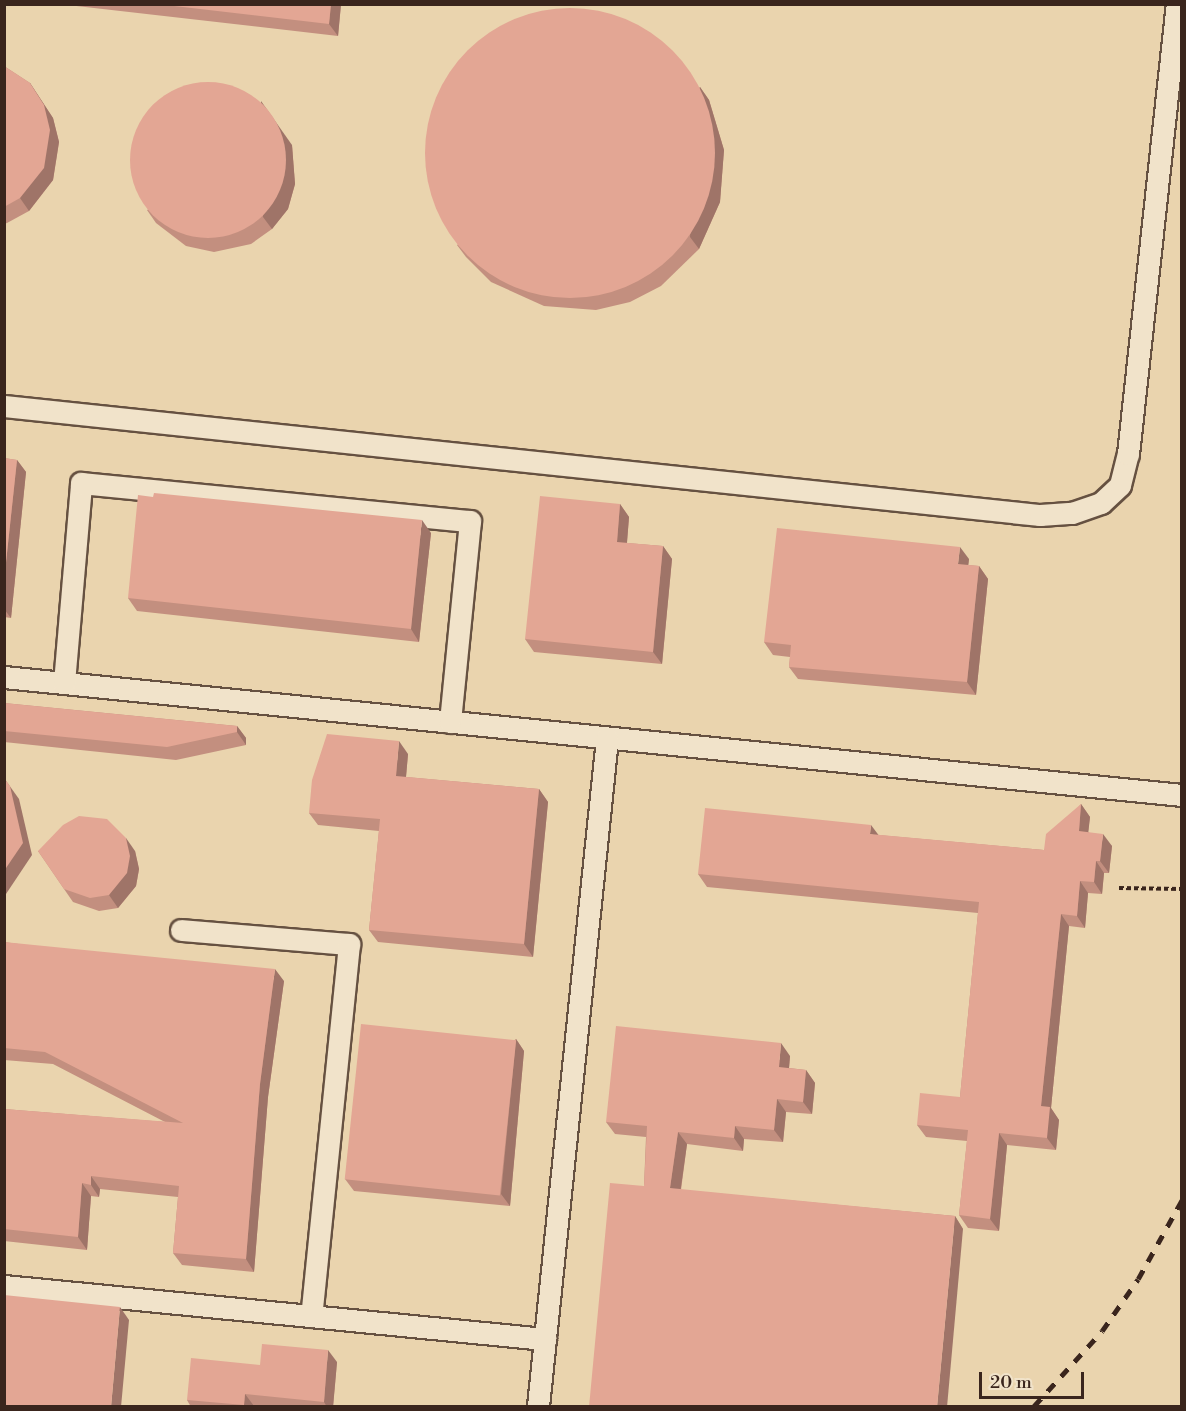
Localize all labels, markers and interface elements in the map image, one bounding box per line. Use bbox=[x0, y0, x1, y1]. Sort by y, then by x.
scale bar bbox=[982, 1360, 1087, 1398]
text: 20 m bbox=[990, 1371, 1032, 1394]

